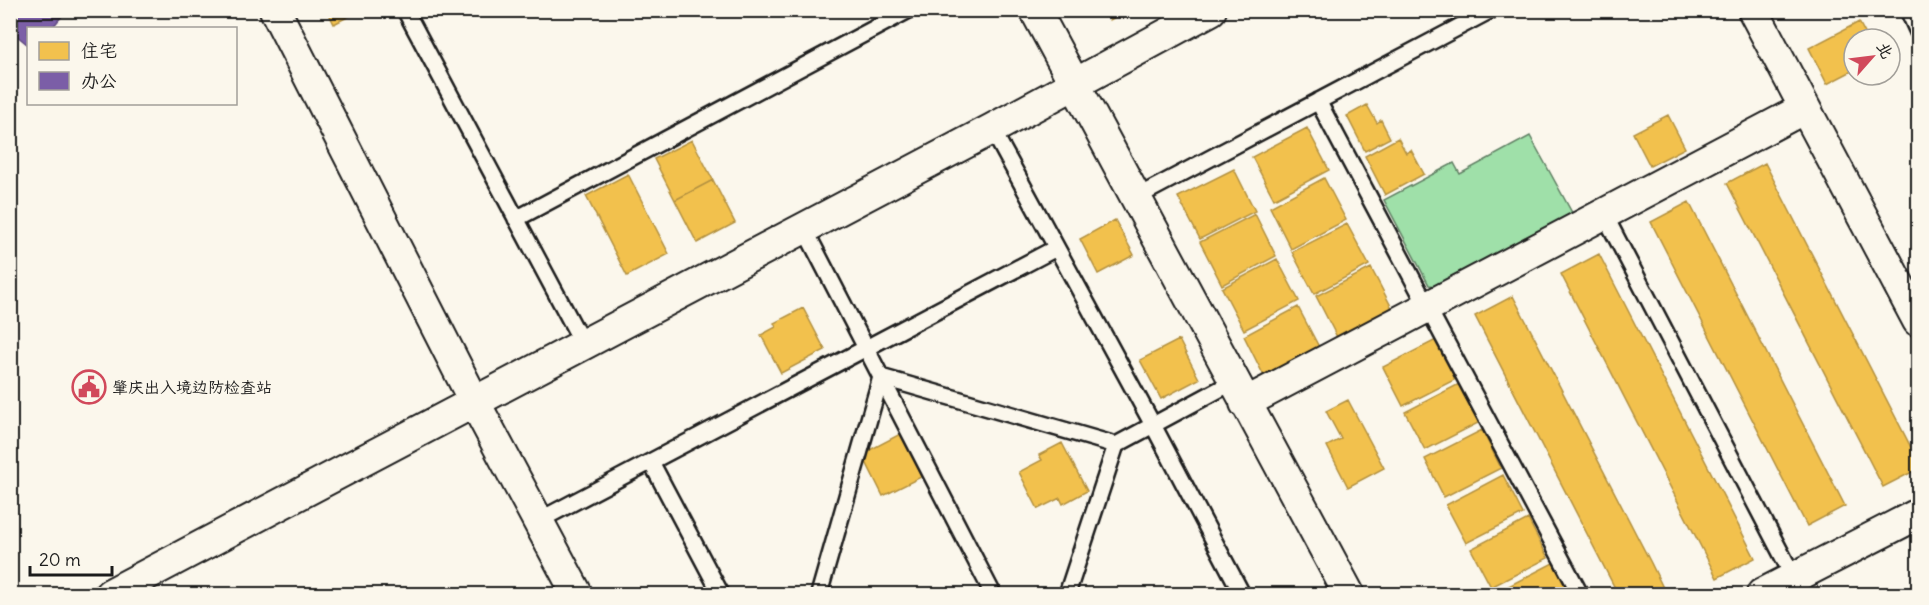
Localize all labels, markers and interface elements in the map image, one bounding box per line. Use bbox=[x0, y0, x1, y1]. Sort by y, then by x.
legend bbox=[27, 27, 237, 105]
north arrow bbox=[1842, 27, 1902, 87]
text: 北 bbox=[1873, 38, 1898, 62]
text: 住宅 bbox=[81, 39, 117, 62]
text: 办公 bbox=[81, 69, 117, 92]
public building icon: 肇庆出入境边防检查站 bbox=[71, 369, 107, 405]
place label: 肇庆出入境边防检查站 bbox=[112, 377, 272, 397]
scale bar bbox=[30, 539, 112, 577]
text: 20 m bbox=[39, 548, 81, 571]

